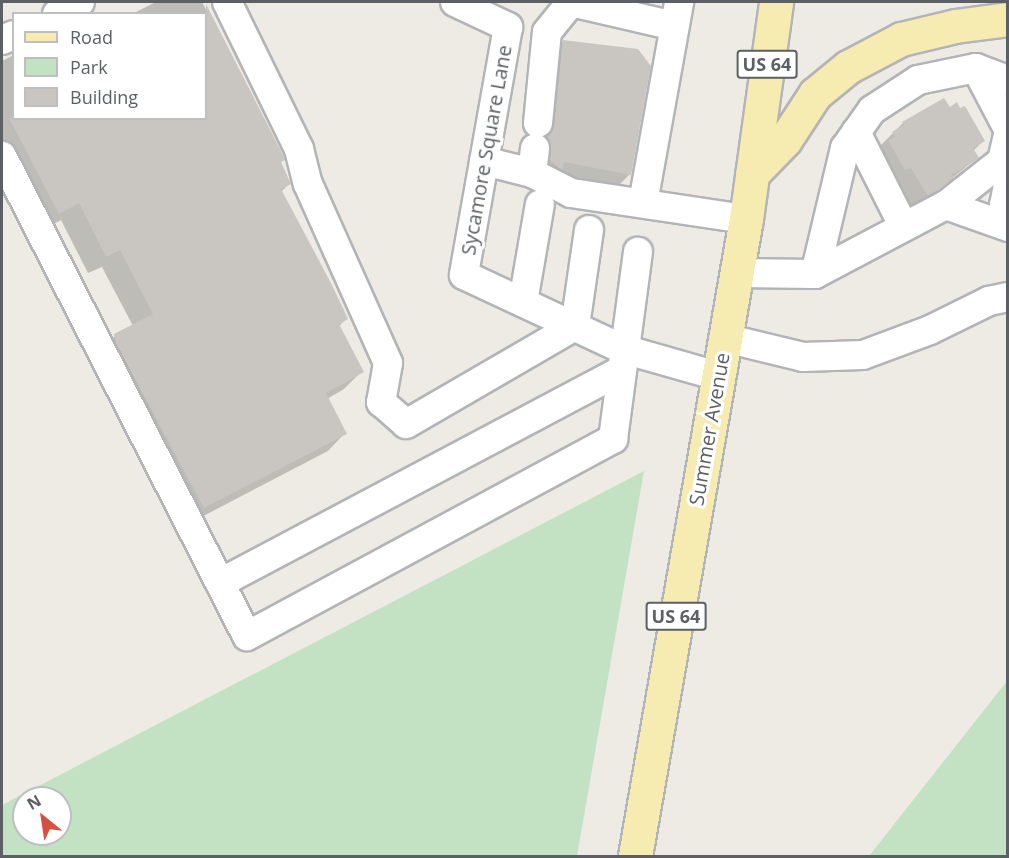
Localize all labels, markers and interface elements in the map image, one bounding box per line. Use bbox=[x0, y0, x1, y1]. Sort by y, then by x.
legend bbox=[12, 12, 207, 120]
text: Road bbox=[70, 25, 113, 49]
street label: Sycamore Square Lane bbox=[456, 43, 516, 257]
road number: US 64 bbox=[736, 49, 798, 79]
text: Park bbox=[70, 55, 108, 79]
text: Building bbox=[70, 85, 138, 109]
street label: Summer Avenue bbox=[684, 351, 734, 507]
road number: US 64 bbox=[644, 601, 708, 631]
north arrow bbox=[12, 786, 72, 846]
text: N bbox=[23, 789, 45, 815]

